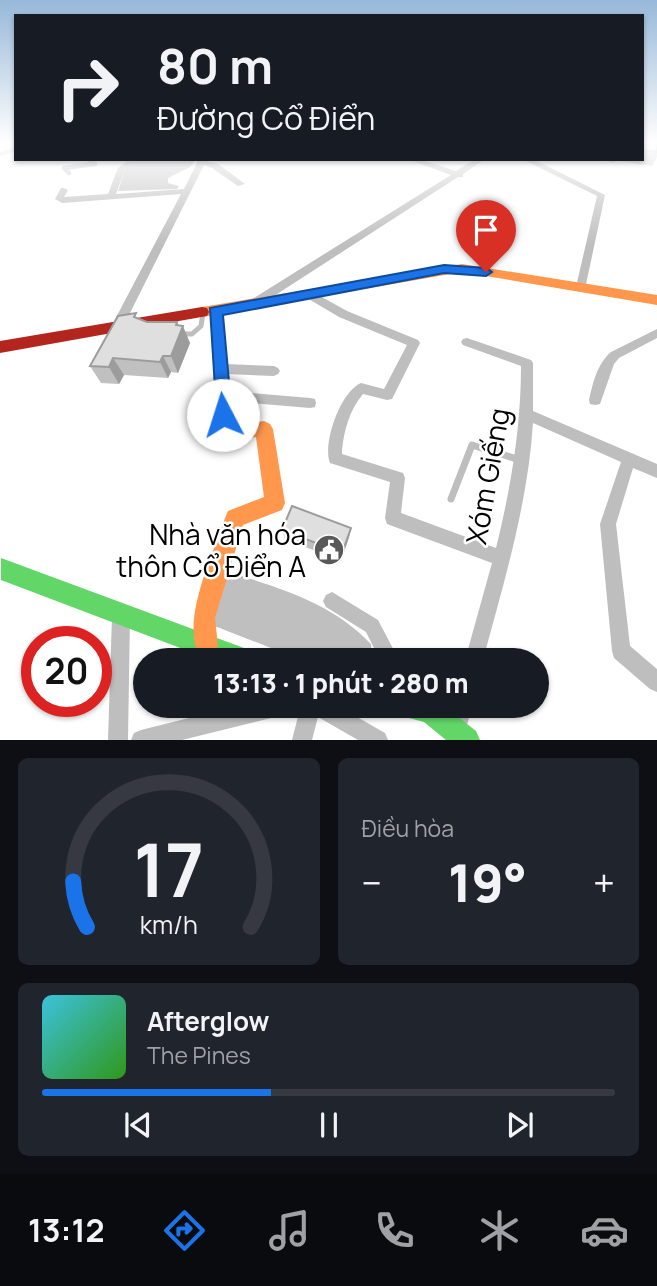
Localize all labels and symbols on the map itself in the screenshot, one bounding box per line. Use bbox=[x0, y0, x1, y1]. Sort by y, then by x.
pin bbox=[456, 200, 516, 272]
position arrow bbox=[186, 378, 260, 452]
street label: Xóm Giếng bbox=[456, 405, 518, 547]
place label: Nhà văn hóa thôn Cổ Điển A bbox=[116, 515, 306, 585]
public building icon: Nhà văn hóa thôn Cổ Điển A bbox=[312, 533, 346, 567]
speed limit sign: 20 bbox=[21, 626, 112, 717]

